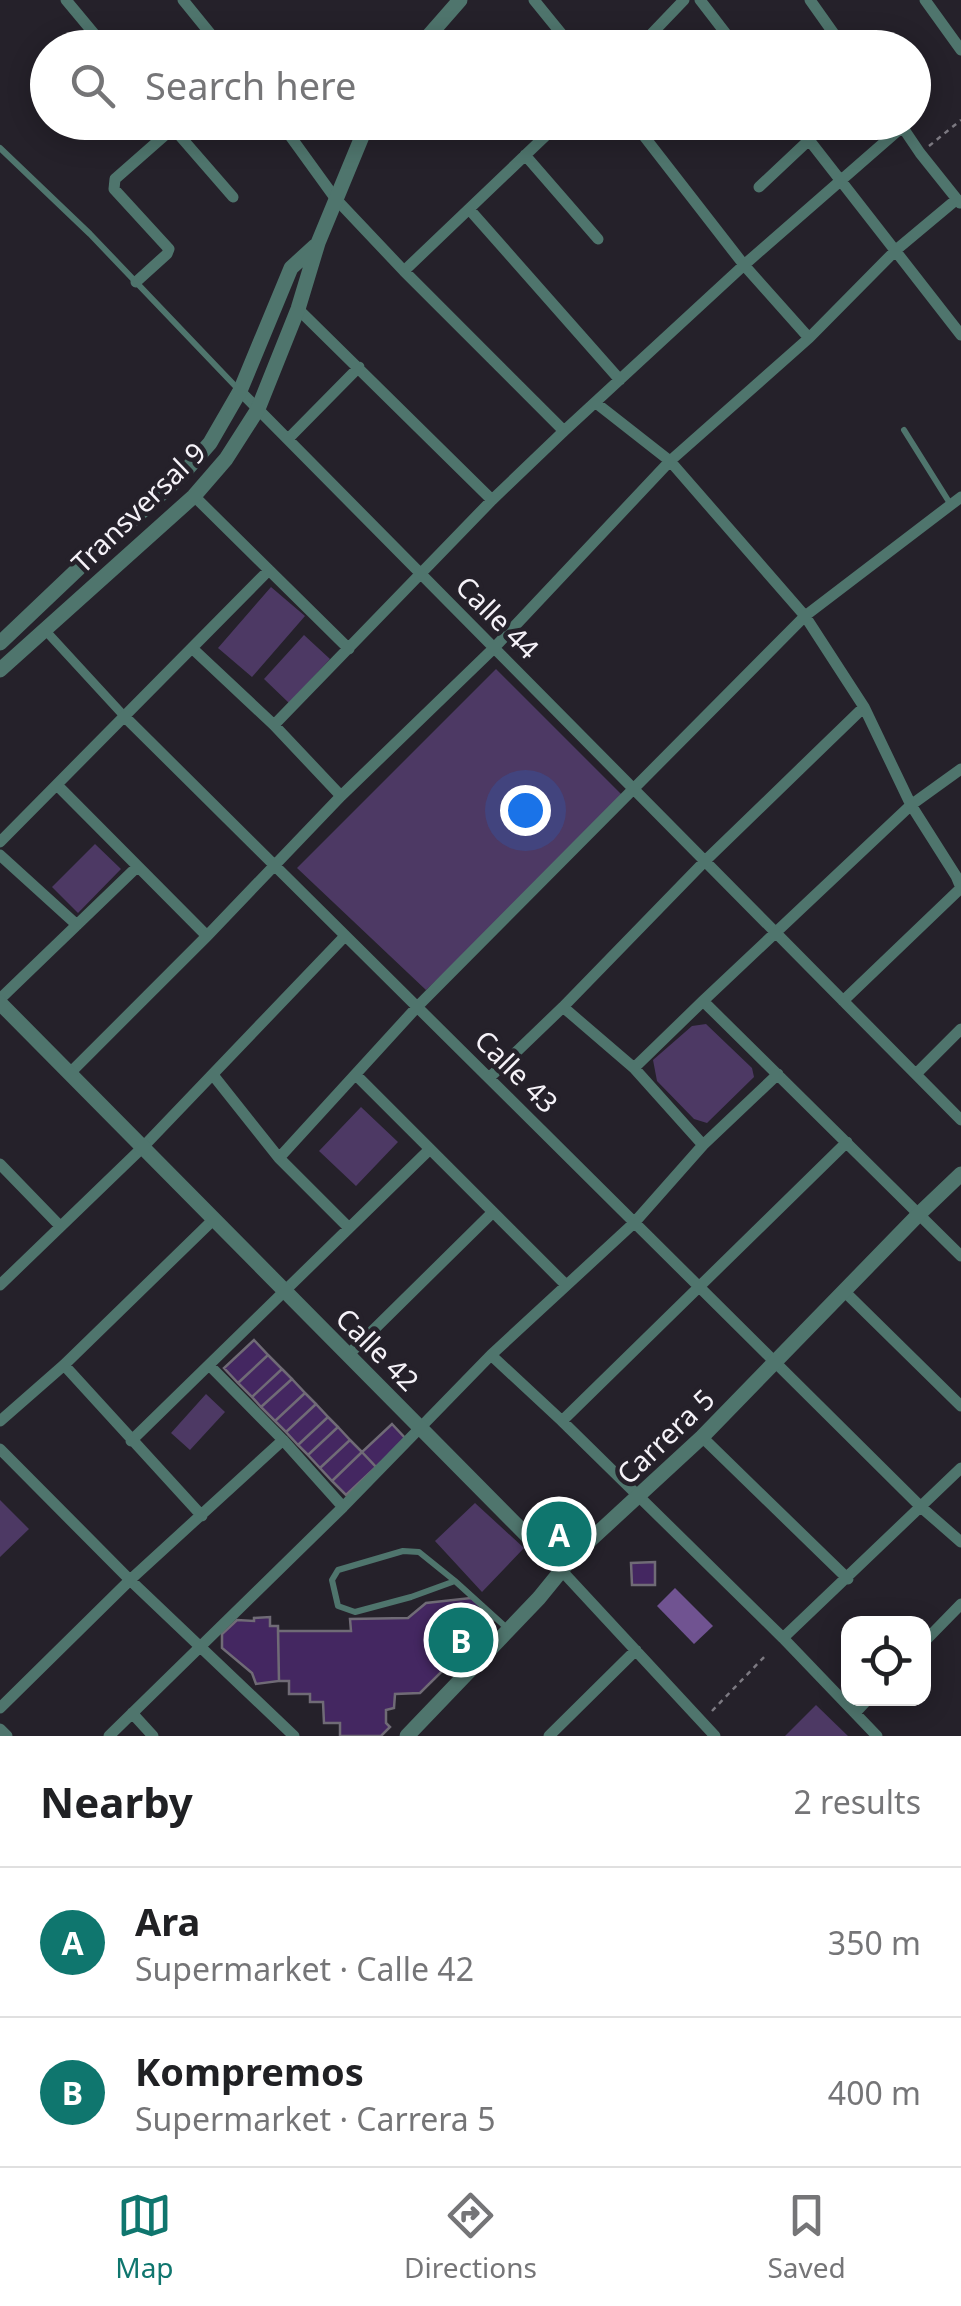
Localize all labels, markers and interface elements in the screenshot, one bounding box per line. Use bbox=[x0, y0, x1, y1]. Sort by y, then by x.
search box bbox=[30, 30, 931, 140]
icon: search bbox=[65, 58, 120, 113]
text: Search here bbox=[145, 59, 356, 111]
street label: Transversal 9 bbox=[63, 433, 213, 581]
street label: Calle 44 bbox=[448, 567, 548, 667]
your location bbox=[500, 785, 551, 836]
street label: Calle 43 bbox=[467, 1021, 567, 1121]
street label: Calle 42 bbox=[328, 1299, 428, 1399]
street label: Carrera 5 bbox=[608, 1380, 722, 1492]
pin: A bbox=[526, 1496, 592, 1572]
pin: B bbox=[428, 1602, 494, 1678]
map controls bbox=[841, 1616, 931, 1706]
button: locate bbox=[841, 1616, 931, 1706]
text: Nearby bbox=[40, 1773, 193, 1830]
text: 2 results bbox=[794, 1780, 921, 1823]
text: Ara bbox=[135, 1895, 200, 1947]
text: A bbox=[61, 1921, 84, 1964]
text: 350 m bbox=[828, 1921, 921, 1964]
text: Supermarket · Calle 42 bbox=[135, 1947, 474, 1990]
text: Kompremos bbox=[135, 2045, 364, 2097]
text: B bbox=[62, 2071, 83, 2114]
text: 400 m bbox=[828, 2071, 921, 2114]
text: Supermarket · Carrera 5 bbox=[135, 2097, 495, 2140]
tab: Map bbox=[115, 2188, 174, 2286]
tab: Directions bbox=[404, 2188, 537, 2286]
tab: Saved bbox=[767, 2188, 846, 2286]

